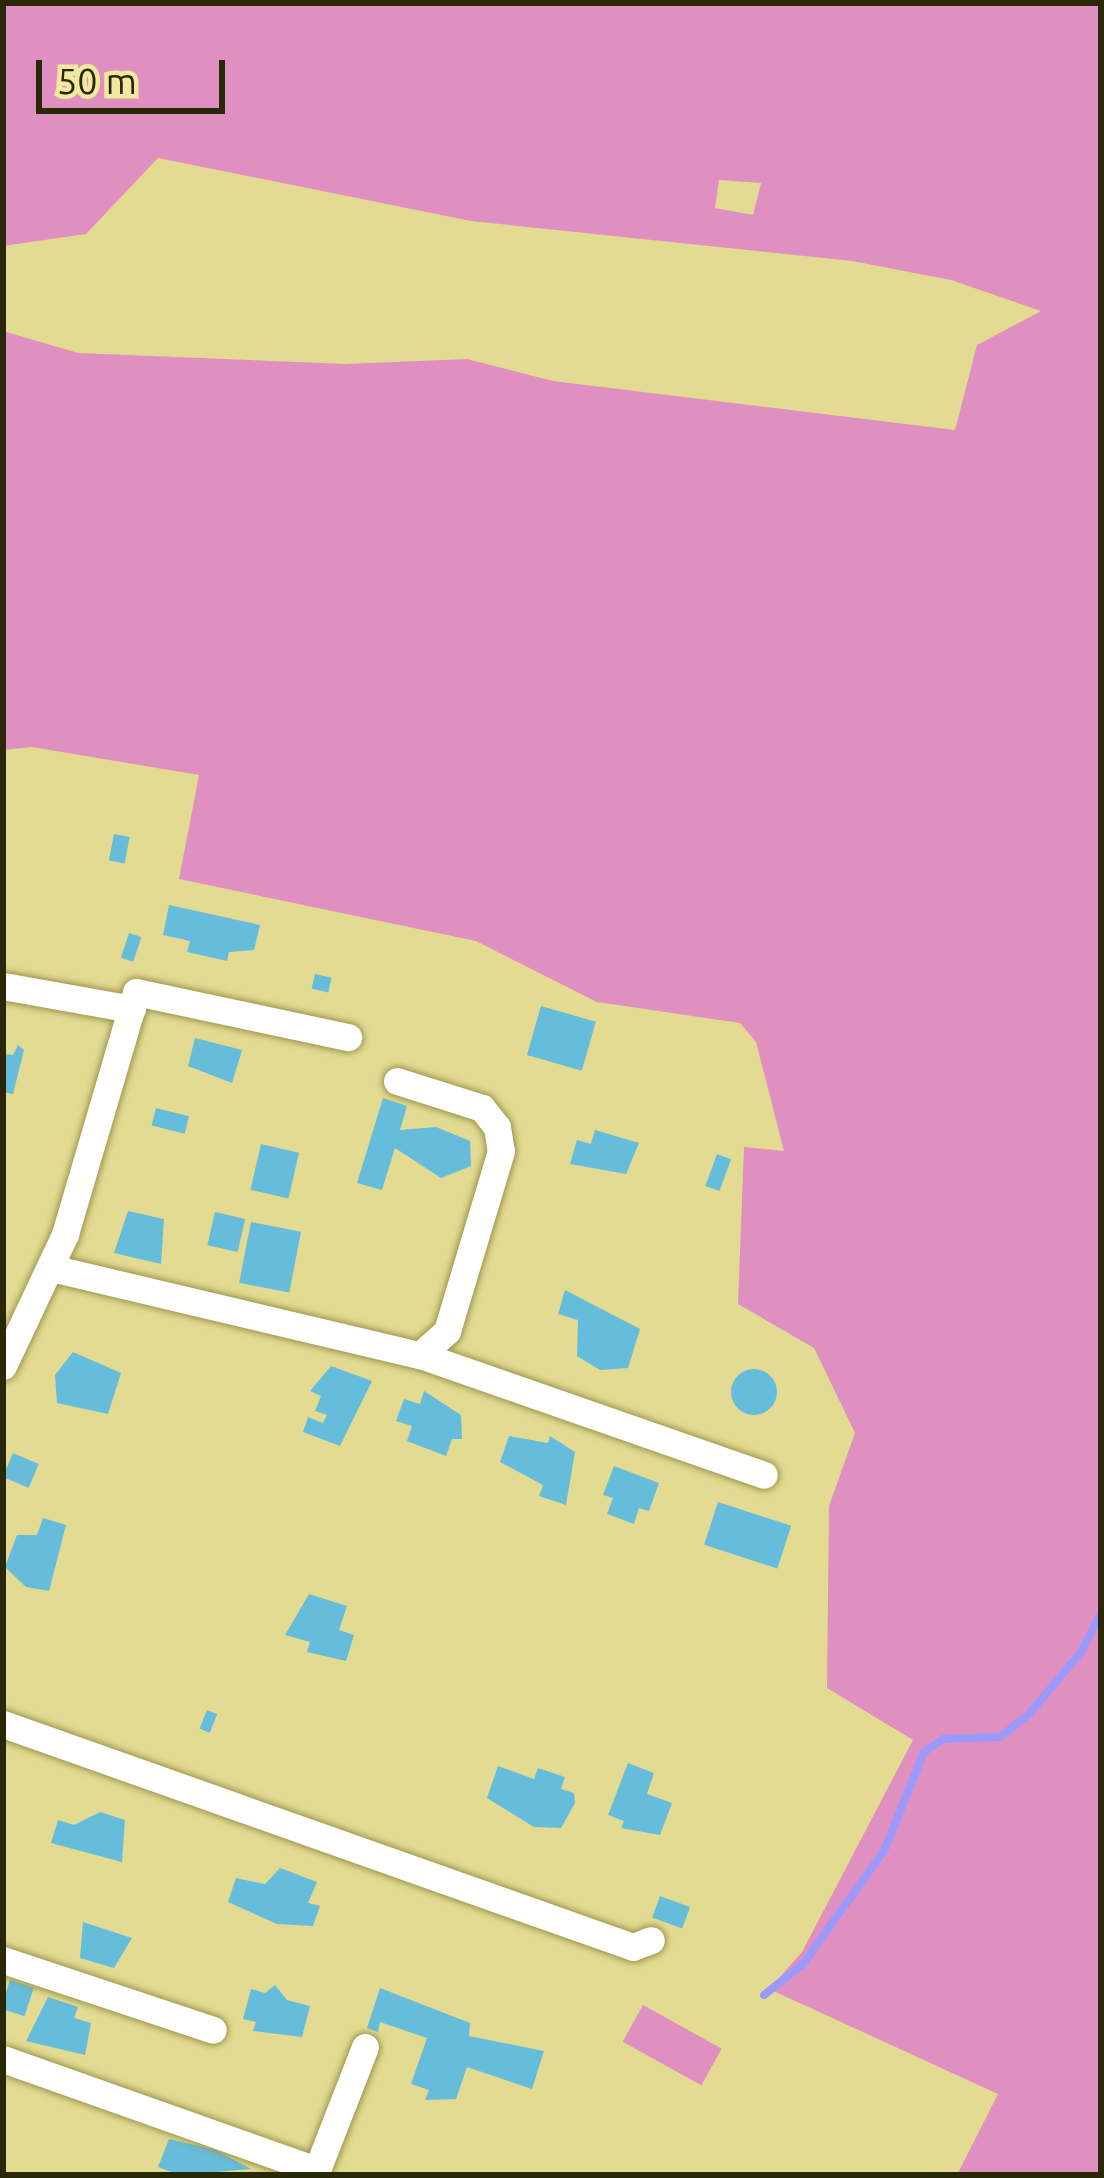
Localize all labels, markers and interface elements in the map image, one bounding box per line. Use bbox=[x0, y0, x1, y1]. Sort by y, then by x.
scale bar bbox=[42, 36, 231, 110]
text: 50 m bbox=[57, 60, 137, 101]

